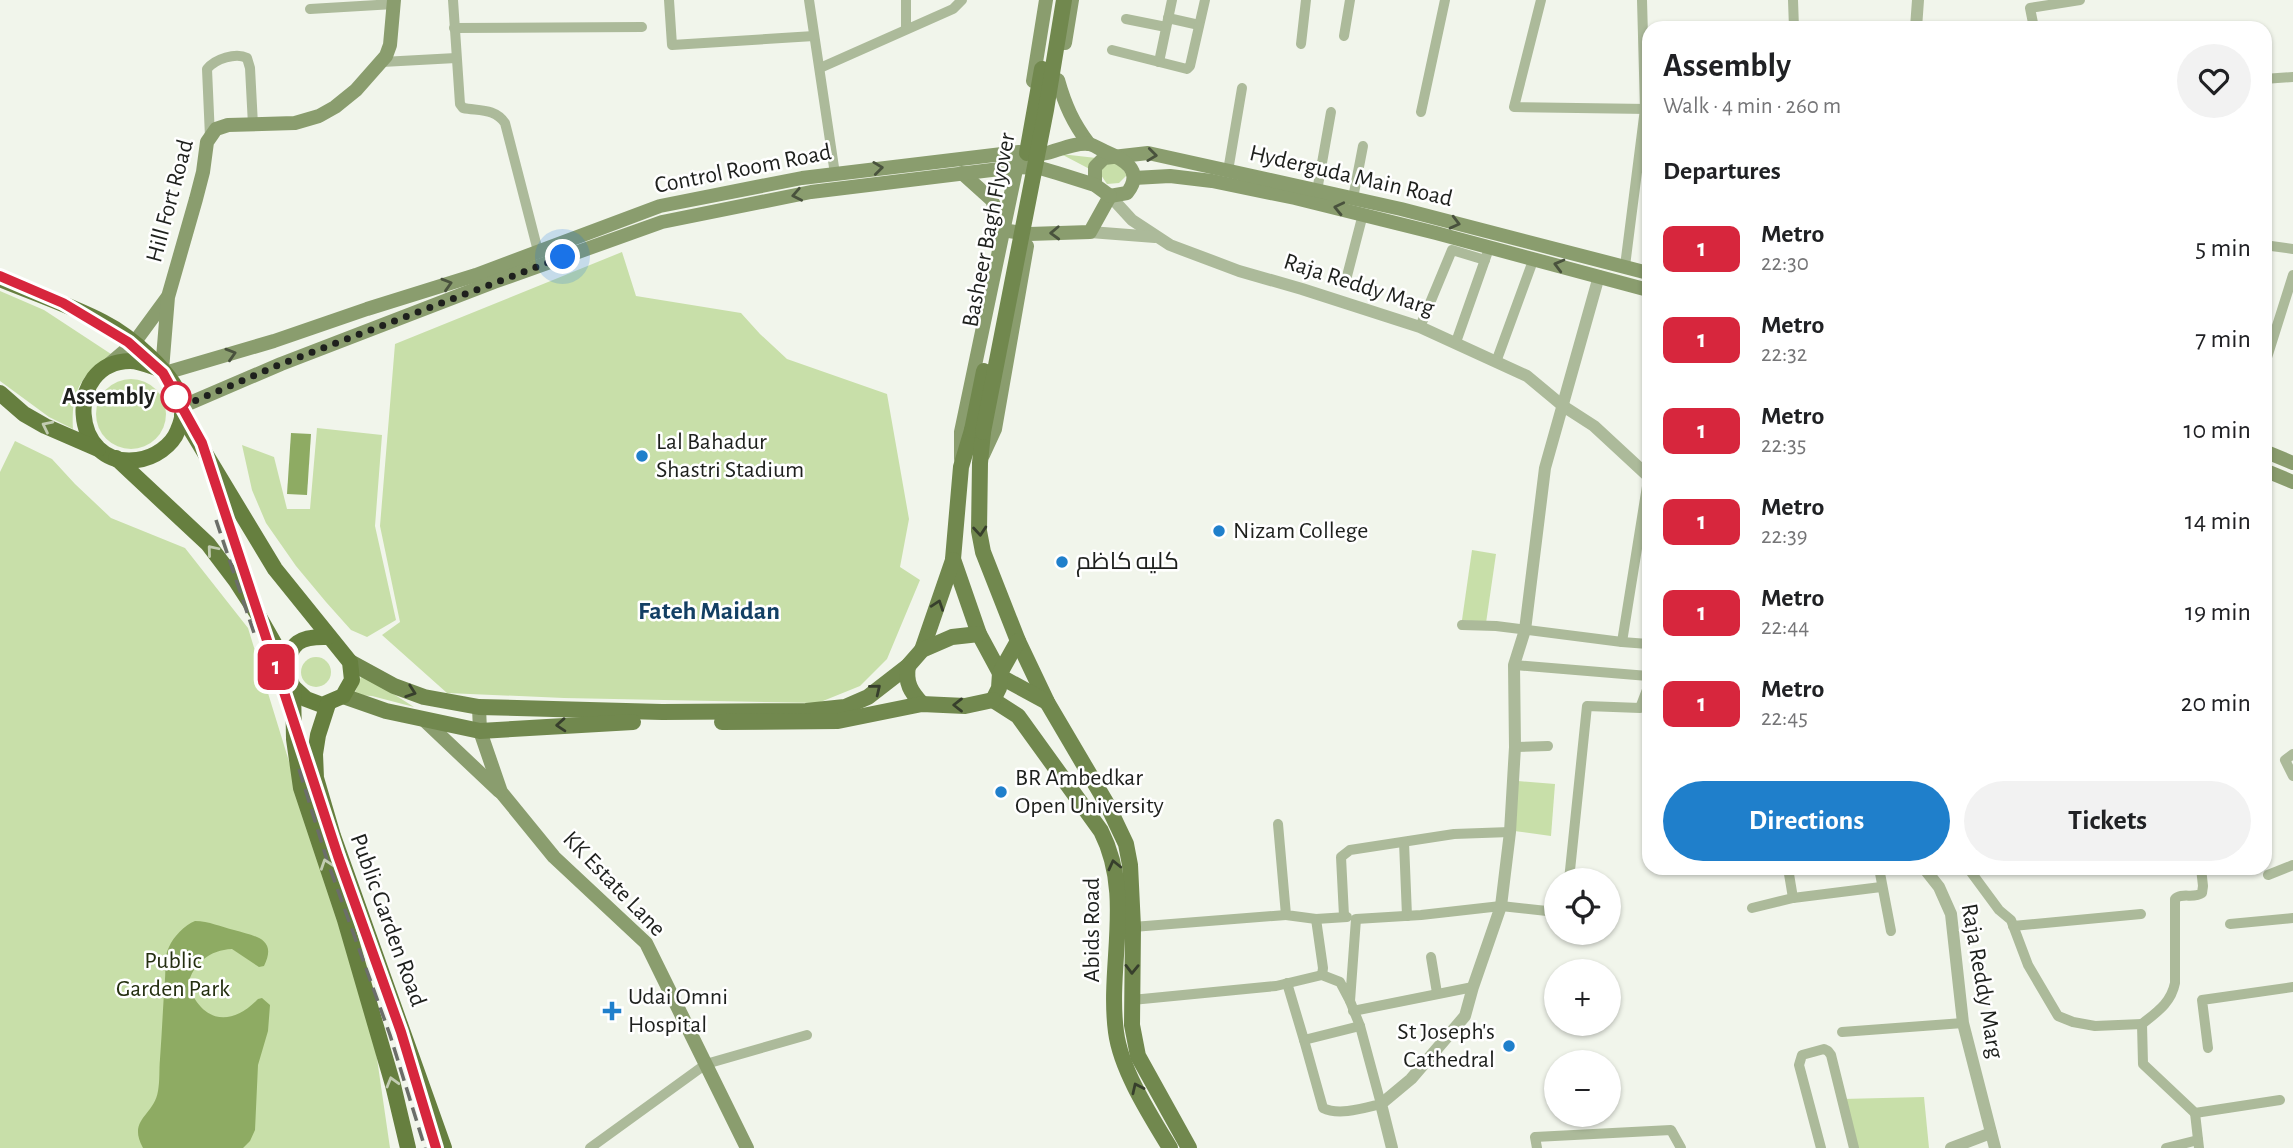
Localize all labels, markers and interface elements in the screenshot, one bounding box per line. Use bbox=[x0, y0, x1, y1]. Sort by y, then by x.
button: heart bbox=[2177, 44, 2251, 118]
text: Assembly bbox=[1663, 50, 1791, 83]
text: Walk · 4 min · 260 m bbox=[1663, 95, 1841, 118]
street label: Basheer Bagh Flyover bbox=[958, 131, 1020, 329]
street label: Hill Fort Road bbox=[142, 137, 198, 265]
street label: Control Room Road bbox=[653, 140, 833, 198]
street label: Hyderguda Main Road bbox=[1247, 141, 1455, 211]
one-way arrow bbox=[1146, 147, 1158, 162]
text: Departures bbox=[1663, 158, 1781, 184]
one-way arrow bbox=[872, 161, 884, 176]
one-way arrow bbox=[791, 187, 803, 202]
one-way arrow bbox=[1333, 202, 1345, 216]
one-way arrow bbox=[1449, 215, 1461, 229]
text: Metro bbox=[1761, 221, 1824, 247]
one-way arrow bbox=[1050, 226, 1061, 241]
text: 5 min bbox=[2195, 235, 2251, 261]
text: 1 bbox=[1697, 237, 1706, 261]
your location bbox=[545, 239, 580, 274]
street label: Raja Reddy Marg bbox=[1281, 249, 1438, 321]
text: 22:30 bbox=[1761, 252, 1809, 275]
one-way arrow bbox=[1553, 259, 1565, 274]
one-way arrow bbox=[441, 277, 453, 292]
text: Metro bbox=[1761, 312, 1824, 338]
text: 7 min bbox=[2195, 326, 2251, 352]
text: 1 bbox=[1697, 328, 1706, 352]
text: 22:32 bbox=[1761, 343, 1807, 366]
one-way arrow bbox=[224, 347, 236, 362]
marker: Assembly bbox=[161, 382, 191, 412]
place label: Assembly bbox=[62, 385, 155, 409]
text: Metro bbox=[1761, 403, 1824, 429]
text: 10 min bbox=[2184, 417, 2251, 443]
text: 1 bbox=[1697, 419, 1706, 443]
one-way arrow bbox=[42, 421, 54, 435]
place label: Lal Bahadur Shastri Stadium bbox=[656, 430, 804, 482]
text: 22:35 bbox=[1761, 434, 1806, 457]
marker: Lal Bahadur Shastri Stadium bbox=[634, 448, 650, 464]
text: Metro bbox=[1761, 494, 1824, 520]
text: 14 min bbox=[2185, 508, 2251, 534]
text: 1 bbox=[1697, 510, 1706, 534]
place label: Nizam College bbox=[1233, 519, 1368, 543]
marker: Nizam College bbox=[1211, 523, 1227, 539]
text: 22:39 bbox=[1761, 525, 1807, 548]
one-way arrow bbox=[972, 526, 987, 537]
one-way arrow bbox=[208, 545, 220, 558]
place label: كليه كاظم bbox=[1076, 550, 1179, 577]
marker: كليه كاظم bbox=[1054, 554, 1070, 570]
text: Metro bbox=[1761, 585, 1824, 611]
district label: Fateh Maidan bbox=[638, 598, 780, 624]
one-way arrow bbox=[930, 599, 944, 612]
text: 19 min bbox=[2185, 599, 2251, 625]
text: 1 bbox=[1697, 601, 1706, 625]
text: 22:44 bbox=[1761, 616, 1809, 639]
line badge: 1 bbox=[253, 644, 299, 690]
text: 1 bbox=[272, 655, 280, 679]
text: Metro bbox=[1761, 676, 1824, 702]
one-way arrow bbox=[404, 684, 417, 698]
one-way arrow bbox=[869, 685, 881, 698]
text: 20 min bbox=[2181, 690, 2251, 716]
text: 1 bbox=[1697, 692, 1706, 716]
one-way arrow bbox=[952, 697, 963, 713]
text: 22:45 bbox=[1761, 707, 1808, 730]
one-way arrow bbox=[555, 718, 566, 733]
place label: BR Ambedkar Open University bbox=[1015, 766, 1164, 818]
button: Directions bbox=[1663, 781, 1950, 861]
button: Tickets bbox=[1964, 781, 2251, 861]
marker: BR Ambedkar Open University bbox=[993, 784, 1009, 800]
street label: KK Estate Lane bbox=[558, 827, 670, 941]
street label: Public Garden Road bbox=[346, 830, 430, 1010]
one-way arrow bbox=[320, 858, 334, 871]
one-way arrow bbox=[1108, 859, 1122, 871]
map controls bbox=[1544, 868, 1621, 1127]
button: locate bbox=[1544, 868, 1621, 945]
street label: Abids Road bbox=[1080, 877, 1104, 983]
street label: Raja Reddy Marg bbox=[1957, 902, 2007, 1061]
park label: Public Garden Park bbox=[116, 949, 230, 1001]
button: + bbox=[1544, 959, 1621, 1036]
one-way arrow bbox=[1124, 965, 1140, 975]
place label: Udai Omni Hospital bbox=[628, 985, 728, 1037]
marker: Udai Omni Hospital bbox=[602, 1001, 622, 1021]
place label: St Joseph's Cathedral bbox=[1397, 1020, 1495, 1072]
marker: St Joseph's Cathedral bbox=[1501, 1038, 1517, 1054]
button: − bbox=[1544, 1050, 1621, 1127]
one-way arrow bbox=[386, 1076, 400, 1088]
one-way arrow bbox=[1131, 1083, 1145, 1095]

